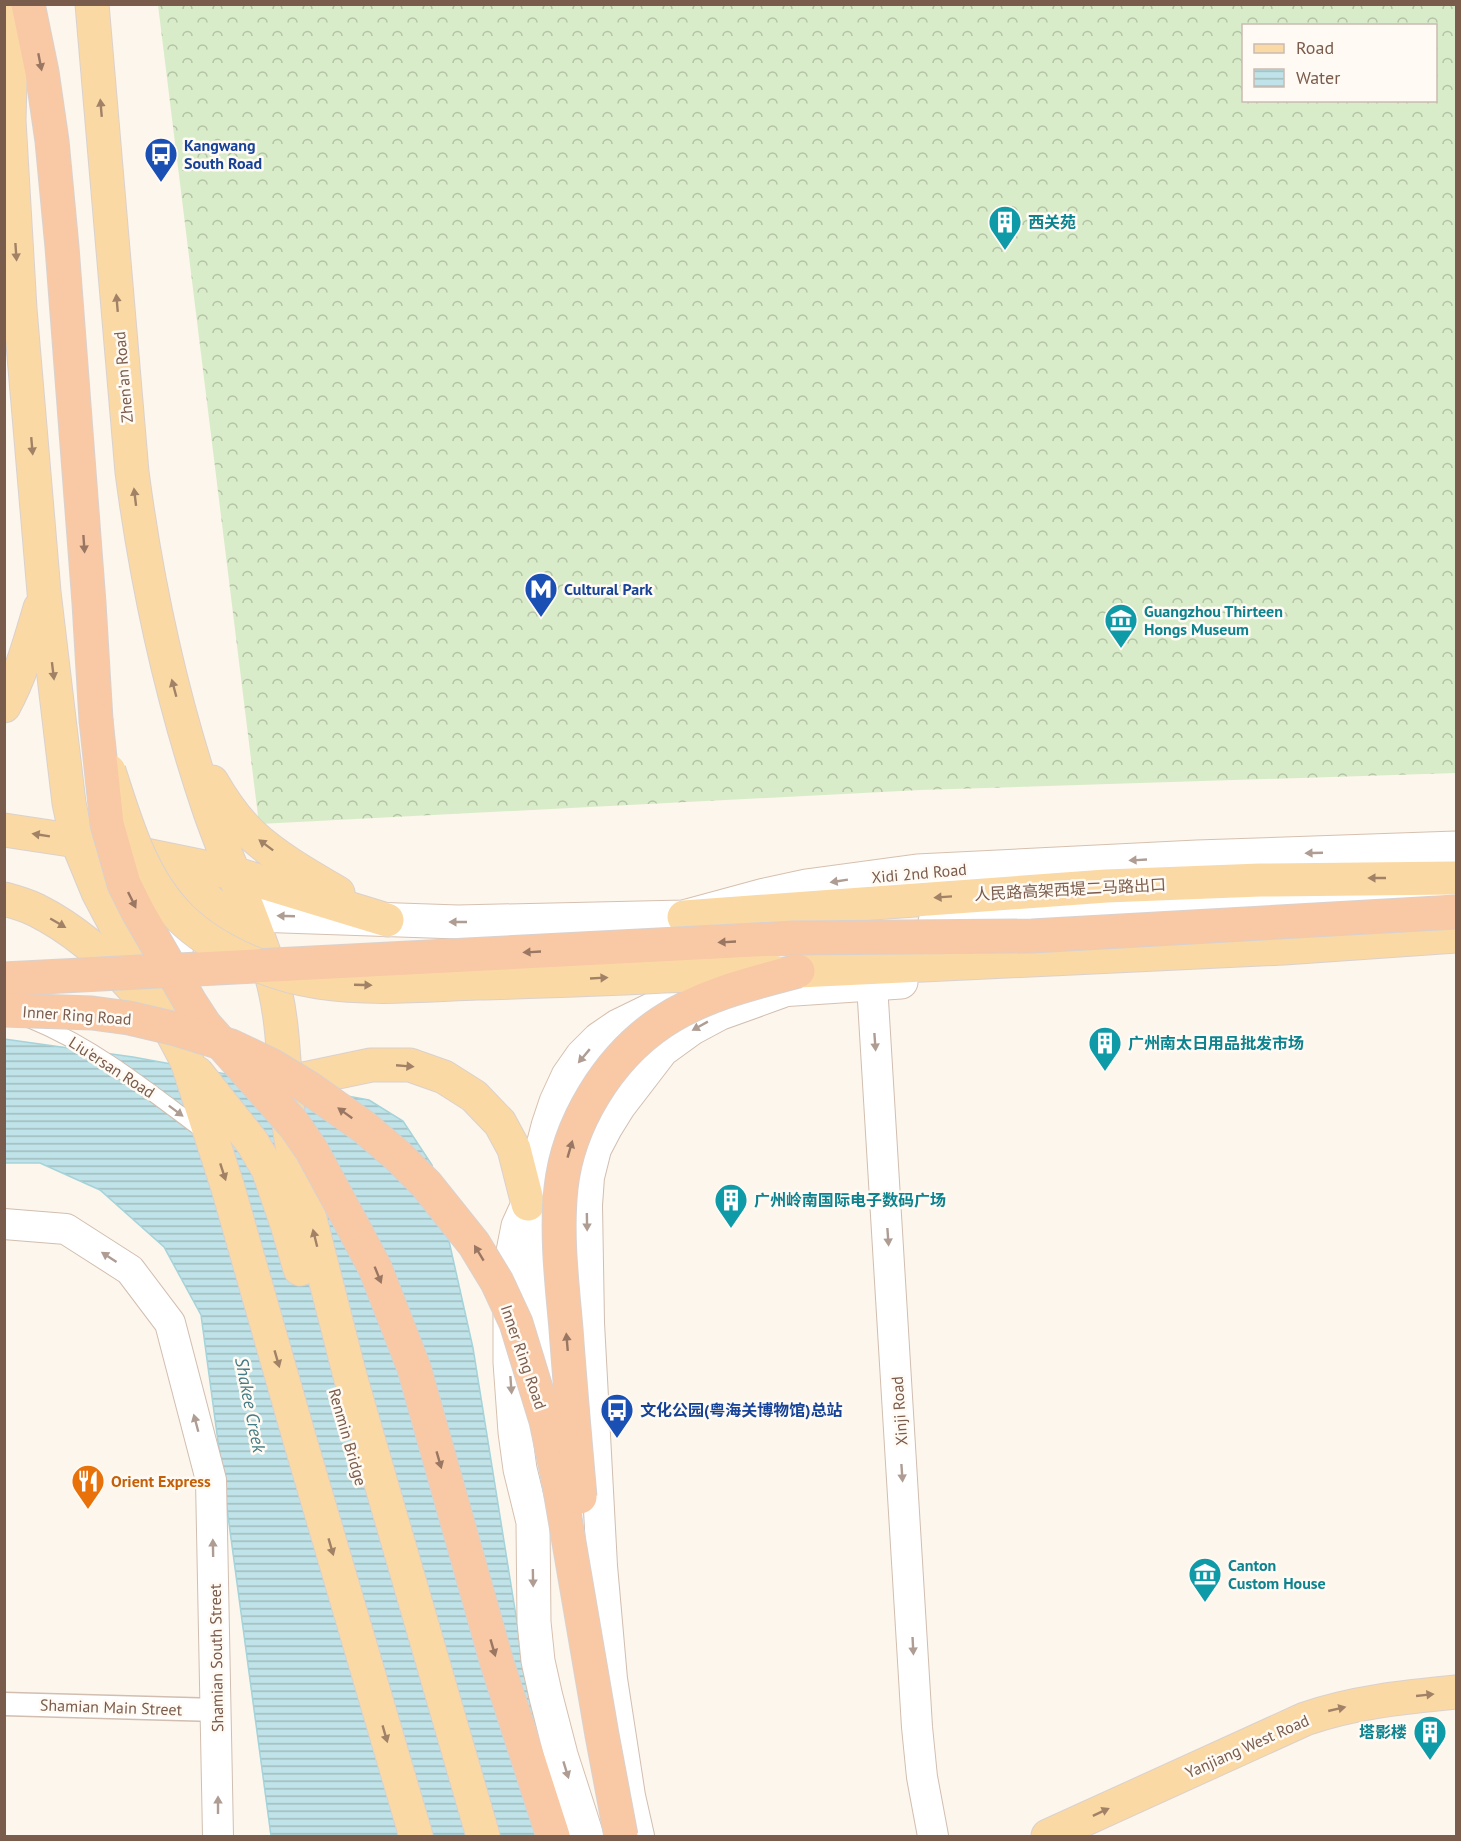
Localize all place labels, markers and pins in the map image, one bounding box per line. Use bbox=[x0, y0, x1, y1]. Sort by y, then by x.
place label: Kangwang South Road bbox=[184, 135, 262, 173]
bus stop icon: Kangwang South Road bbox=[143, 136, 179, 183]
building icon: 西关苑 bbox=[987, 204, 1023, 251]
place label: 西关苑 bbox=[1028, 212, 1076, 232]
metro station icon: Cultural Park bbox=[523, 571, 559, 618]
place label: Cultural Park bbox=[564, 579, 653, 599]
place label: Guangzhou Thirteen Hongs Museum bbox=[1144, 601, 1283, 639]
museum icon: Guangzhou Thirteen Hongs Museum bbox=[1103, 602, 1139, 649]
building icon: 广州南太日用品批发市场 bbox=[1087, 1025, 1123, 1072]
place label: 广州南太日用品批发市场 bbox=[1128, 1033, 1304, 1053]
building icon: 广州岭南国际电子数码广场 bbox=[713, 1182, 749, 1229]
place label: 广州岭南国际电子数码广场 bbox=[754, 1190, 946, 1210]
bus stop icon: 文化公园(粤海关博物馆)总站 bbox=[599, 1392, 635, 1439]
place label: 文化公园(粤海关博物馆)总站 bbox=[640, 1400, 842, 1420]
restaurant icon: Orient Express bbox=[70, 1463, 106, 1510]
place label: Orient Express bbox=[111, 1471, 211, 1491]
place label: Canton Custom House bbox=[1228, 1555, 1326, 1593]
museum icon: Canton Custom House bbox=[1187, 1556, 1223, 1603]
building icon: 塔影楼 bbox=[1412, 1714, 1448, 1761]
place label: 塔影楼 bbox=[1359, 1722, 1407, 1742]

